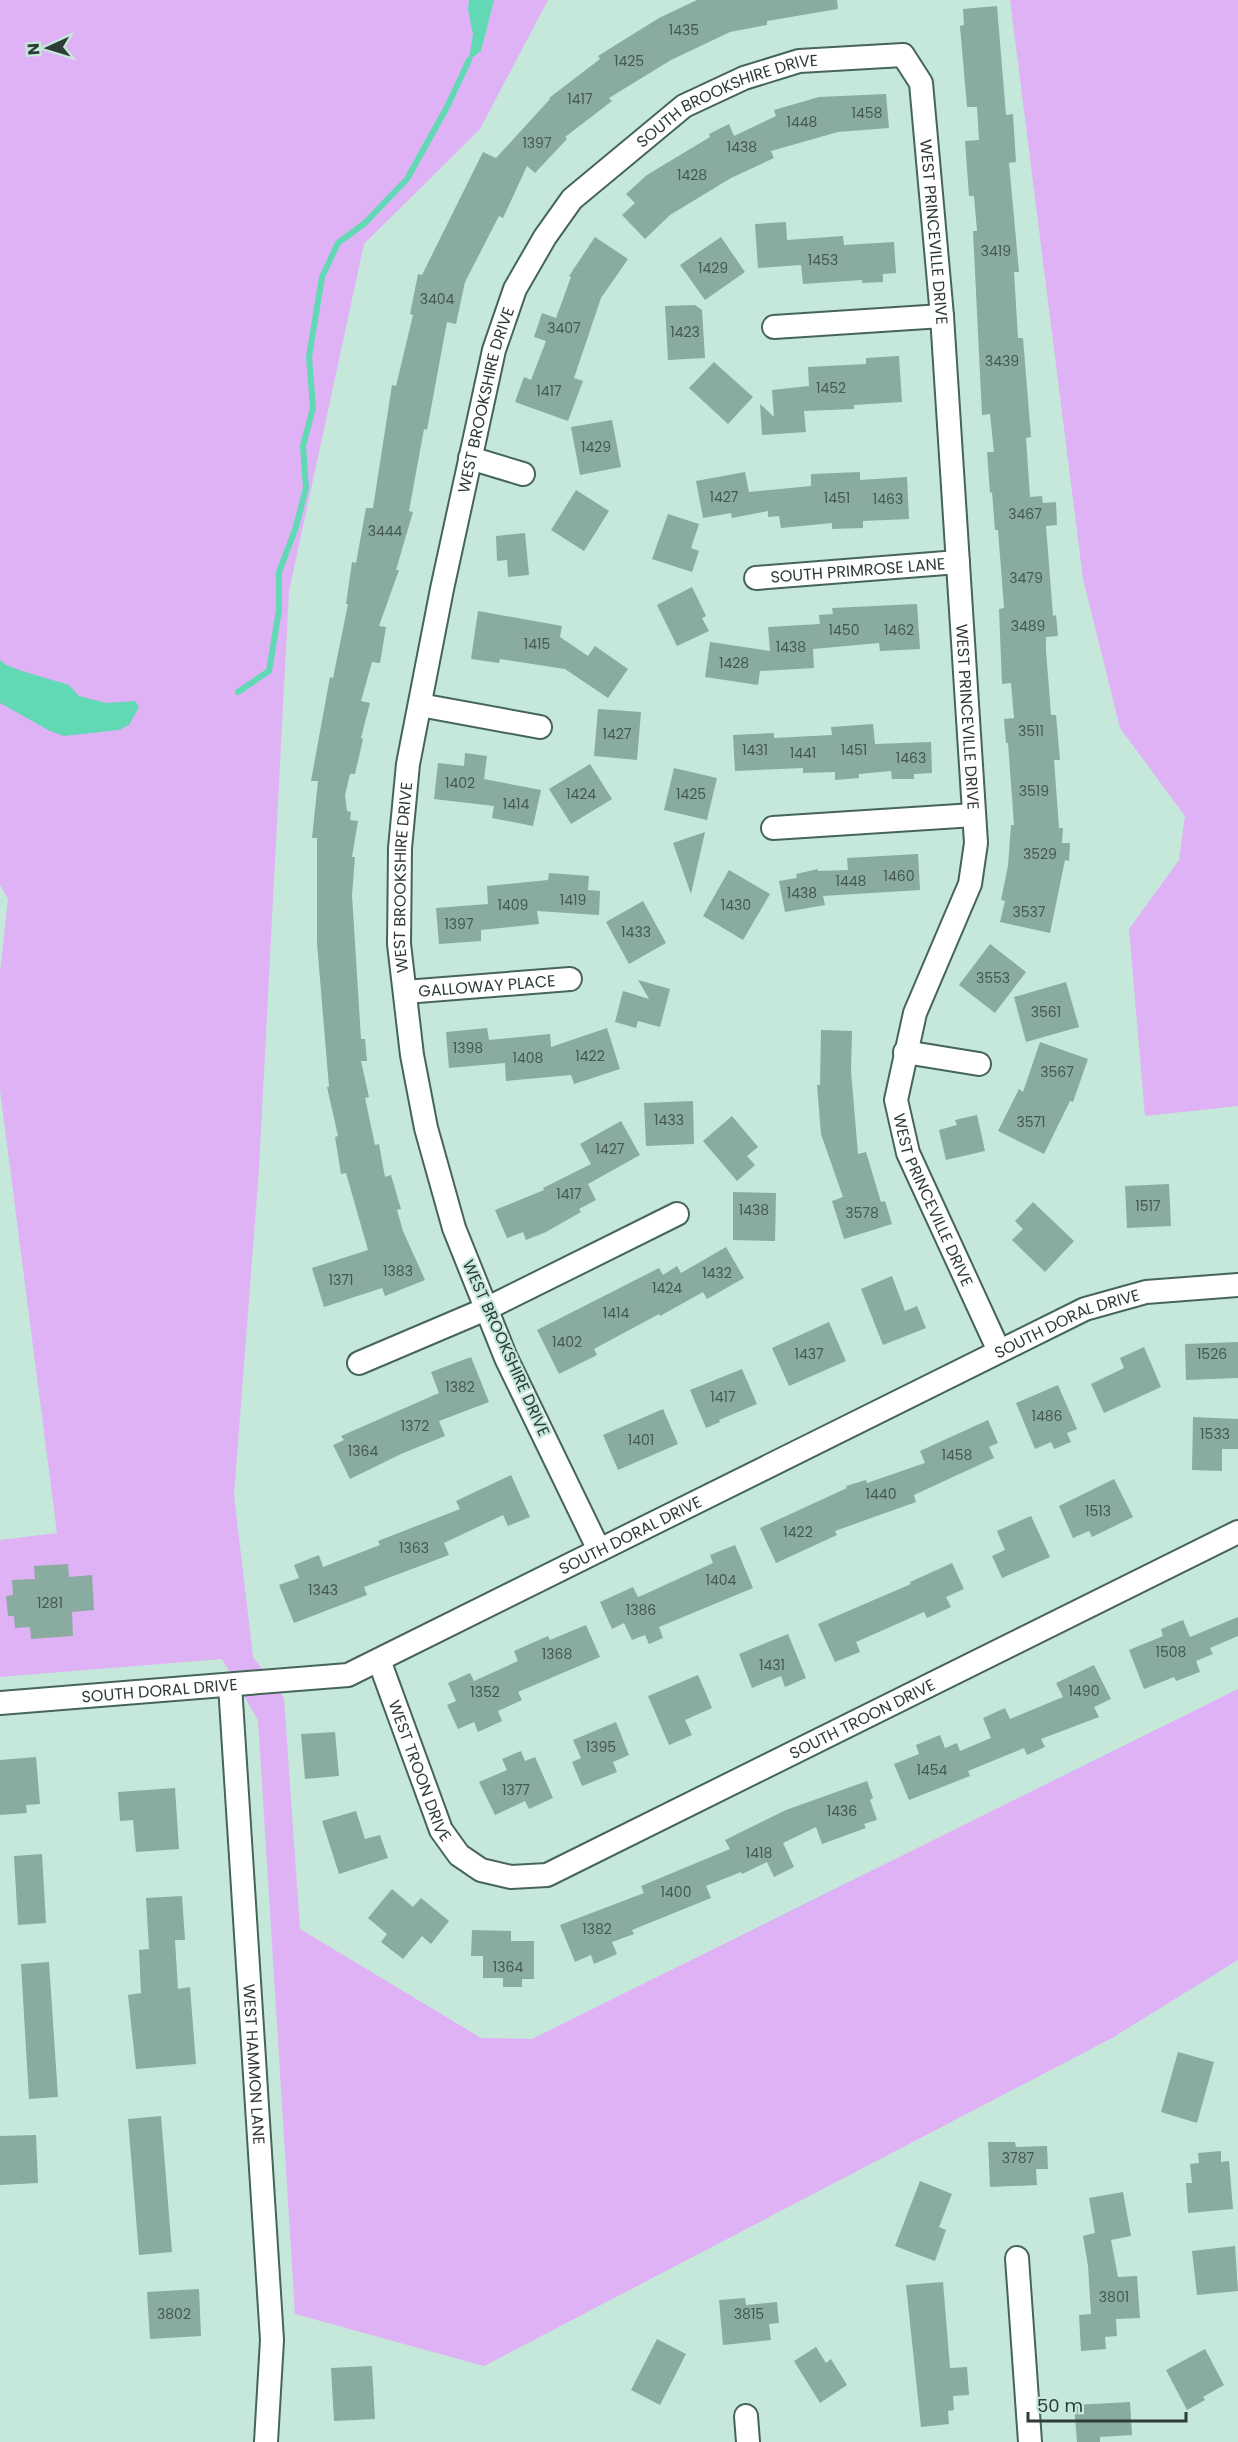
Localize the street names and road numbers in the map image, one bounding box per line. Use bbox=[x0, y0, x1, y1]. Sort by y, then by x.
street label: SOUTH BROOKSHIRE DRIVE bbox=[631, 48, 818, 153]
street label: WEST PRINCEVILLE DRIVE bbox=[915, 138, 954, 325]
street label: WEST BROOKSHIRE DRIVE bbox=[452, 304, 520, 495]
street label: SOUTH PRIMROSE LANE bbox=[770, 552, 946, 588]
street label: WEST PRINCEVILLE DRIVE bbox=[950, 623, 985, 810]
street label: WEST BROOKSHIRE DRIVE bbox=[387, 781, 418, 974]
street label: GALLOWAY PLACE bbox=[417, 969, 556, 1002]
street label: WEST PRINCEVILLE DRIVE bbox=[888, 1111, 979, 1290]
street label: WEST BROOKSHIRE DRIVE bbox=[457, 1256, 555, 1440]
street label: SOUTH DORAL DRIVE bbox=[990, 1283, 1142, 1364]
street label: SOUTH DORAL DRIVE bbox=[555, 1490, 705, 1580]
street label: SOUTH DORAL DRIVE bbox=[81, 1672, 238, 1708]
street label: SOUTH TROON DRIVE bbox=[785, 1673, 939, 1764]
street label: WEST TROON DRIVE bbox=[383, 1697, 457, 1846]
street label: WEST HAMMON LANE bbox=[238, 1983, 271, 2145]

